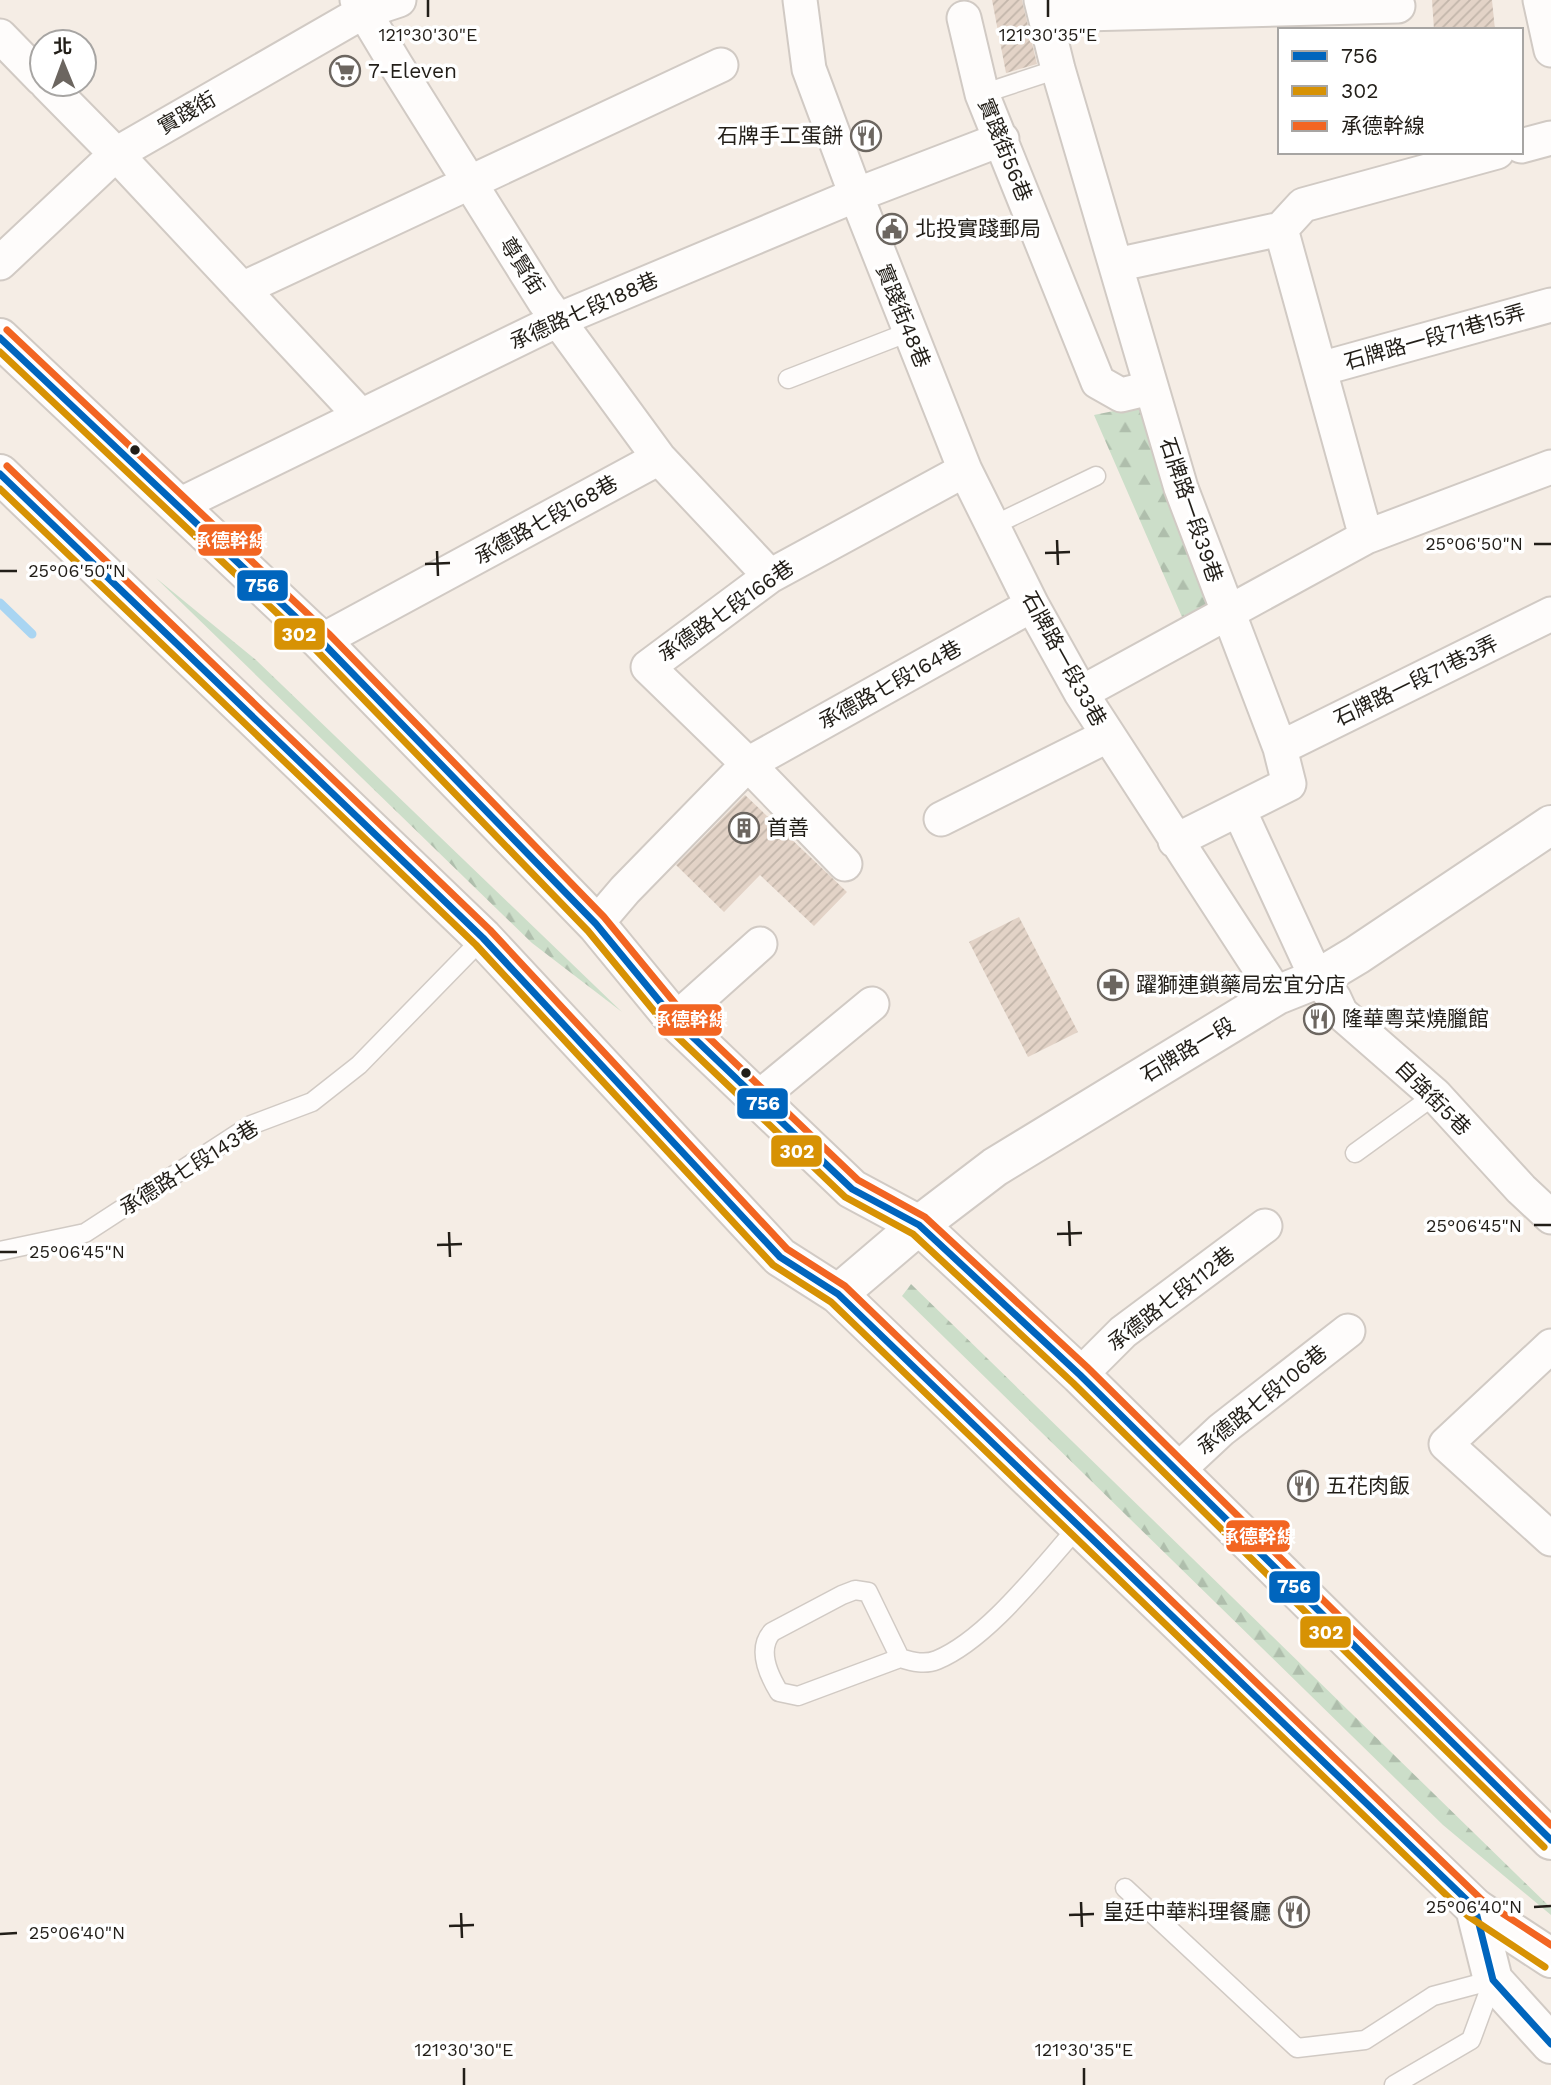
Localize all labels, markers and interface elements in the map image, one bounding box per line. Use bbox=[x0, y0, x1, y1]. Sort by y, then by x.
text: 121°30'30"E bbox=[378, 24, 478, 45]
text: 121°30'35"E bbox=[999, 24, 1097, 45]
north arrow bbox=[28, 28, 98, 98]
legend bbox=[1278, 28, 1523, 154]
text: 北 bbox=[53, 35, 72, 58]
text: 756 bbox=[1341, 43, 1378, 68]
supermarket icon: 7-Eleven bbox=[328, 54, 362, 88]
place label: 7-Eleven bbox=[368, 58, 457, 83]
text: 302 bbox=[1341, 78, 1379, 103]
street label: 實踐街 bbox=[153, 86, 220, 139]
street label: 實踐街56巷 bbox=[973, 95, 1037, 205]
text: 承德幹線 bbox=[1341, 113, 1425, 138]
restaurant icon: 石牌手工蛋餅 bbox=[849, 119, 883, 153]
place label: 石牌手工蛋餅 bbox=[717, 123, 843, 148]
public building icon: 北投實踐郵局 bbox=[875, 212, 909, 246]
place label: 北投實踐郵局 bbox=[915, 216, 1041, 241]
street label: 尊賢街 bbox=[495, 232, 550, 299]
street label: 實踐街48巷 bbox=[871, 260, 936, 371]
street label: 承德路七段188巷 bbox=[506, 267, 662, 355]
street label: 石牌路一段71巷15弄 bbox=[1341, 299, 1528, 374]
street label: 石牌路一段39巷 bbox=[1155, 434, 1228, 585]
unlabelled marker bbox=[128, 443, 142, 457]
street label: 承德路七段168巷 bbox=[470, 470, 622, 569]
line badge: 承德幹線 bbox=[197, 523, 263, 557]
text: 承德幹線 bbox=[192, 529, 268, 552]
text: 25°06'50"N bbox=[1425, 533, 1523, 554]
street label: 承德路七段166巷 bbox=[653, 555, 798, 667]
text: 25°06'50"N bbox=[28, 560, 126, 581]
line badge: 756 bbox=[236, 569, 289, 602]
text: 756 bbox=[245, 574, 279, 597]
street label: 石牌路一段33巷 bbox=[1017, 587, 1112, 731]
line badge: 302 bbox=[273, 617, 326, 651]
text: 302 bbox=[282, 623, 316, 646]
street label: 石牌路一段71巷3弄 bbox=[1330, 630, 1502, 731]
street label: 承德路七段164巷 bbox=[814, 635, 966, 734]
building icon: 首善 bbox=[727, 811, 761, 845]
place label: 首善 bbox=[767, 815, 809, 840]
pharmacy icon: 躍獅連鎖藥局宏宜分店 bbox=[1096, 968, 1130, 1002]
place label: 躍獅連鎖藥局宏宜分店 bbox=[1136, 972, 1346, 997]
restaurant icon: 隆華粵菜燒臘館 bbox=[1302, 1002, 1336, 1036]
line badge: 承德幹線 bbox=[657, 1003, 723, 1037]
place label: 隆華粵菜燒臘館 bbox=[1342, 1006, 1489, 1031]
text: 承德幹線 bbox=[652, 1008, 728, 1031]
street label: 石牌路一段 bbox=[1136, 1012, 1239, 1087]
street label: 自強街5巷 bbox=[1390, 1055, 1476, 1141]
unlabelled marker bbox=[739, 1066, 753, 1080]
line badge: 756 bbox=[736, 1087, 789, 1120]
text: 756 bbox=[746, 1092, 780, 1115]
street label: 承德路七段143巷 bbox=[115, 1115, 263, 1220]
line badge: 302 bbox=[770, 1134, 823, 1168]
text: 302 bbox=[780, 1140, 814, 1163]
text: 25°06'45"N bbox=[1426, 1215, 1522, 1236]
text: 25°06'45"N bbox=[29, 1241, 125, 1262]
street label: 承德路七段112巷 bbox=[1102, 1241, 1239, 1356]
street label: 承德路七段106巷 bbox=[1192, 1340, 1332, 1460]
restaurant icon: 五花肉飯 bbox=[1286, 1469, 1320, 1503]
place label: 五花肉飯 bbox=[1326, 1473, 1410, 1498]
line badge: 承德幹線 bbox=[1225, 1519, 1291, 1553]
text: 承德幹線 bbox=[1220, 1525, 1296, 1548]
line badge: 756 bbox=[1268, 1570, 1321, 1604]
text: 756 bbox=[1277, 1575, 1311, 1598]
line badge: 302 bbox=[1299, 1615, 1352, 1649]
text: 302 bbox=[1309, 1621, 1343, 1644]
restaurant icon: 皇廷中華料理餐廳 bbox=[1277, 1895, 1311, 1929]
text: 25°06'40"N bbox=[1426, 1896, 1522, 1917]
place label: 皇廷中華料理餐廳 bbox=[1103, 1899, 1271, 1924]
text: 25°06'40"N bbox=[29, 1922, 125, 1943]
text: 121°30'30"E bbox=[414, 2039, 514, 2060]
text: 121°30'35"E bbox=[1035, 2039, 1133, 2060]

